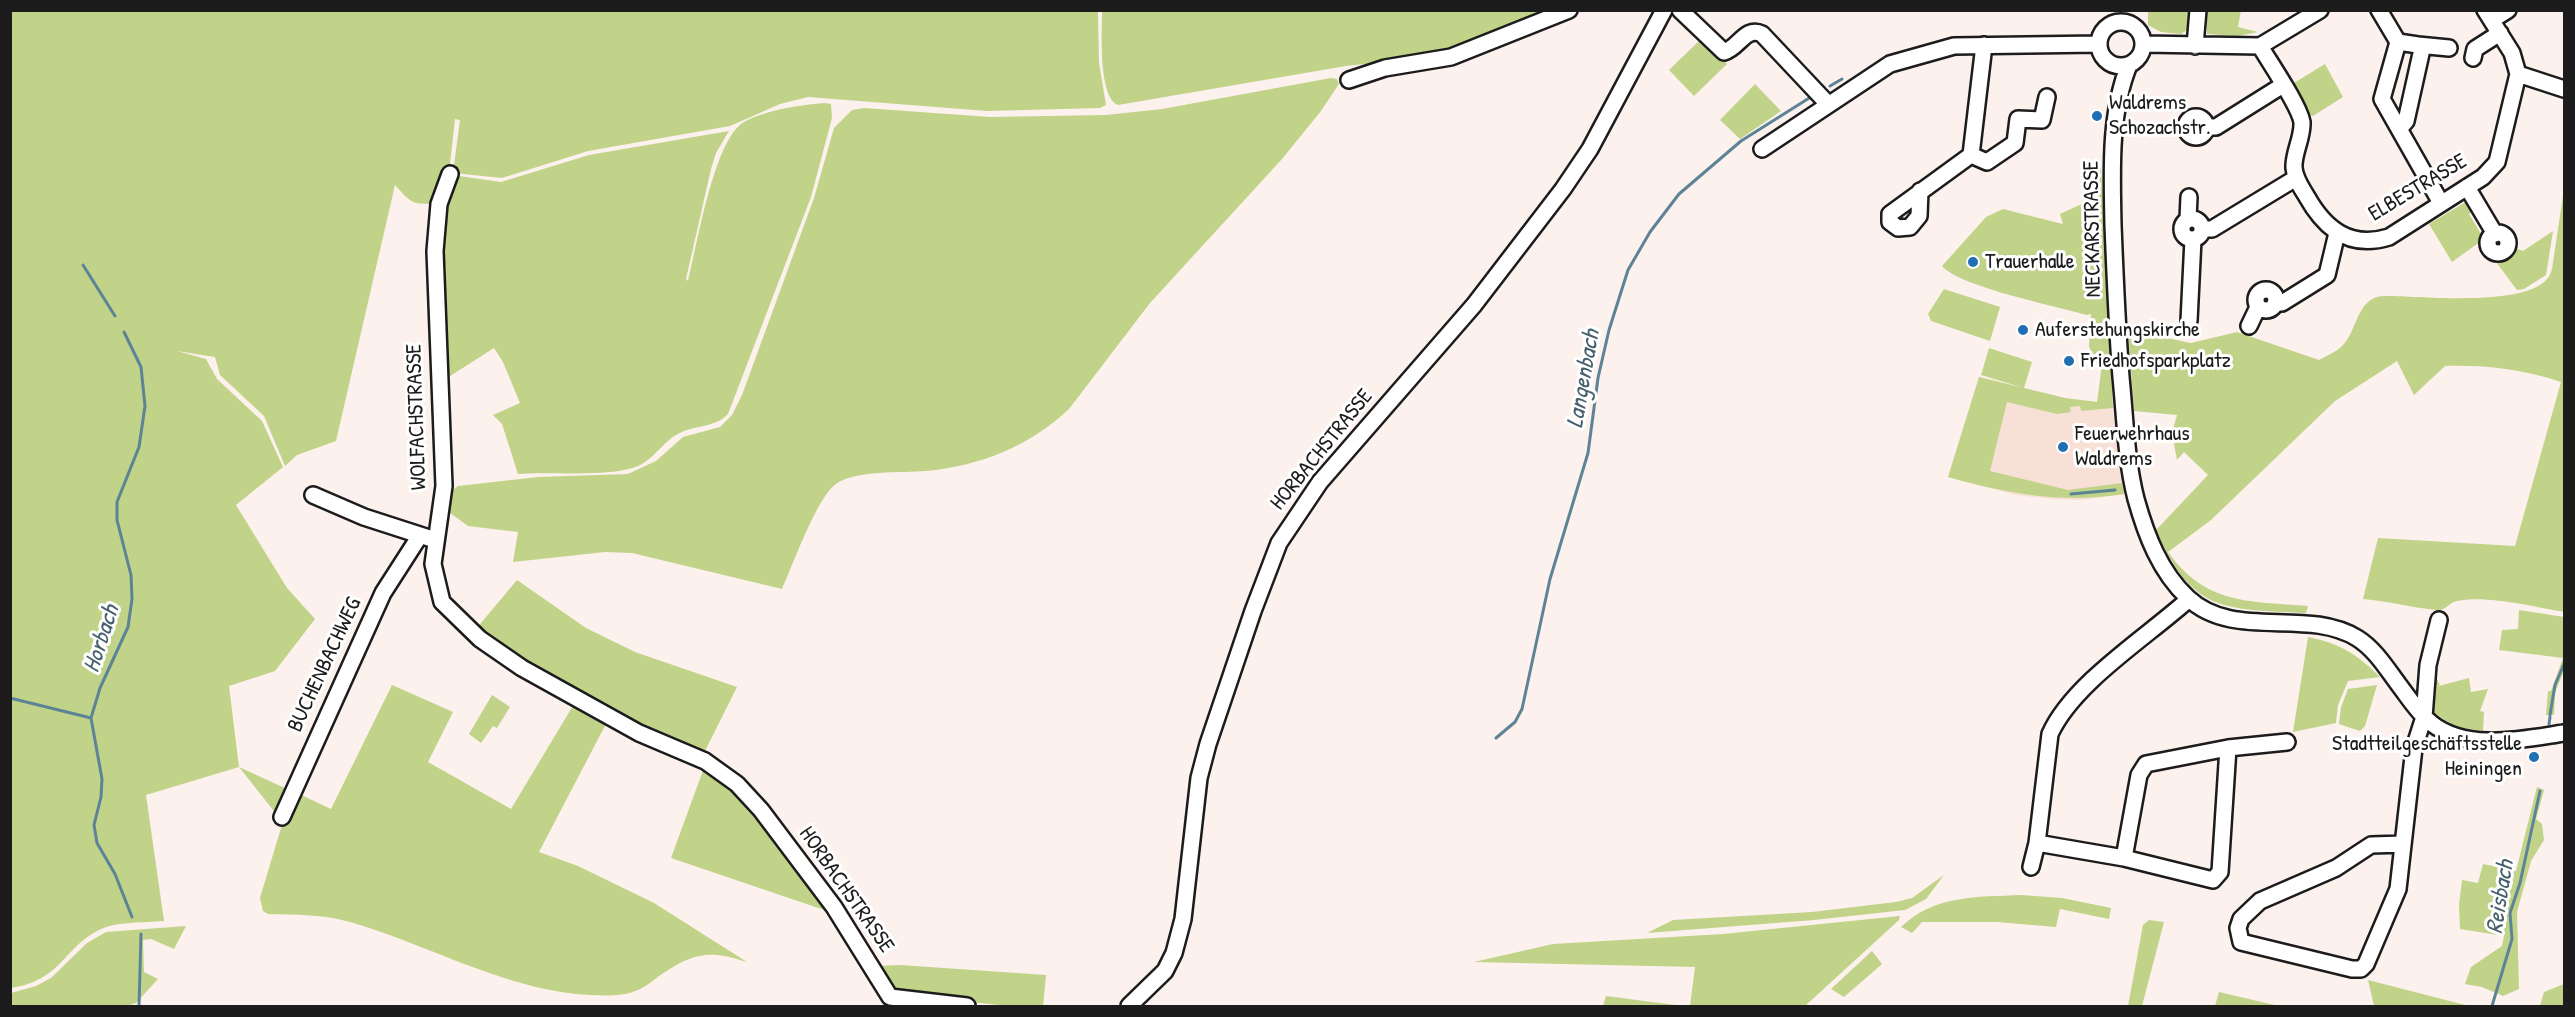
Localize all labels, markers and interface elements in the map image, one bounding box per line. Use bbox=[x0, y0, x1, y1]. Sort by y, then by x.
place label: Waldrems Schozachstr. bbox=[2109, 90, 2211, 142]
marker: Waldrems Schozachstr. bbox=[2090, 109, 2104, 123]
street label: ELBESTRASSE bbox=[2364, 148, 2472, 228]
street label: NECKARSTRASSE bbox=[2079, 160, 2107, 298]
place label: Trauerhalle bbox=[1985, 249, 2075, 275]
marker: Trauerhalle bbox=[1966, 255, 1980, 269]
place label: Auferstehungskirche bbox=[2035, 317, 2200, 343]
marker: Auferstehungskirche bbox=[2016, 323, 2030, 337]
water label: Langenbach bbox=[1561, 328, 1607, 430]
street label: WOLFACHSTRASSE bbox=[401, 343, 433, 491]
place label: Friedhofsparkplatz bbox=[2081, 348, 2231, 374]
marker: Friedhofsparkplatz bbox=[2062, 354, 2076, 368]
street label: HORBACHSTRASSE bbox=[1265, 384, 1379, 516]
place label: Feuerwehrhaus Waldrems bbox=[2075, 421, 2190, 472]
marker: Feuerwehrhaus Waldrems bbox=[2056, 440, 2070, 454]
street label: BUCHENBACHWEG bbox=[282, 594, 368, 736]
water label: Horbach bbox=[78, 602, 126, 676]
place label: Stadtteilgeschäftsstelle Heiningen bbox=[2332, 731, 2522, 782]
marker: Stadtteilgeschäftsstelle Heiningen bbox=[2527, 750, 2541, 764]
street label: HORBACHSTRASSE bbox=[793, 822, 899, 958]
water label: Reisbach bbox=[2481, 858, 2521, 936]

